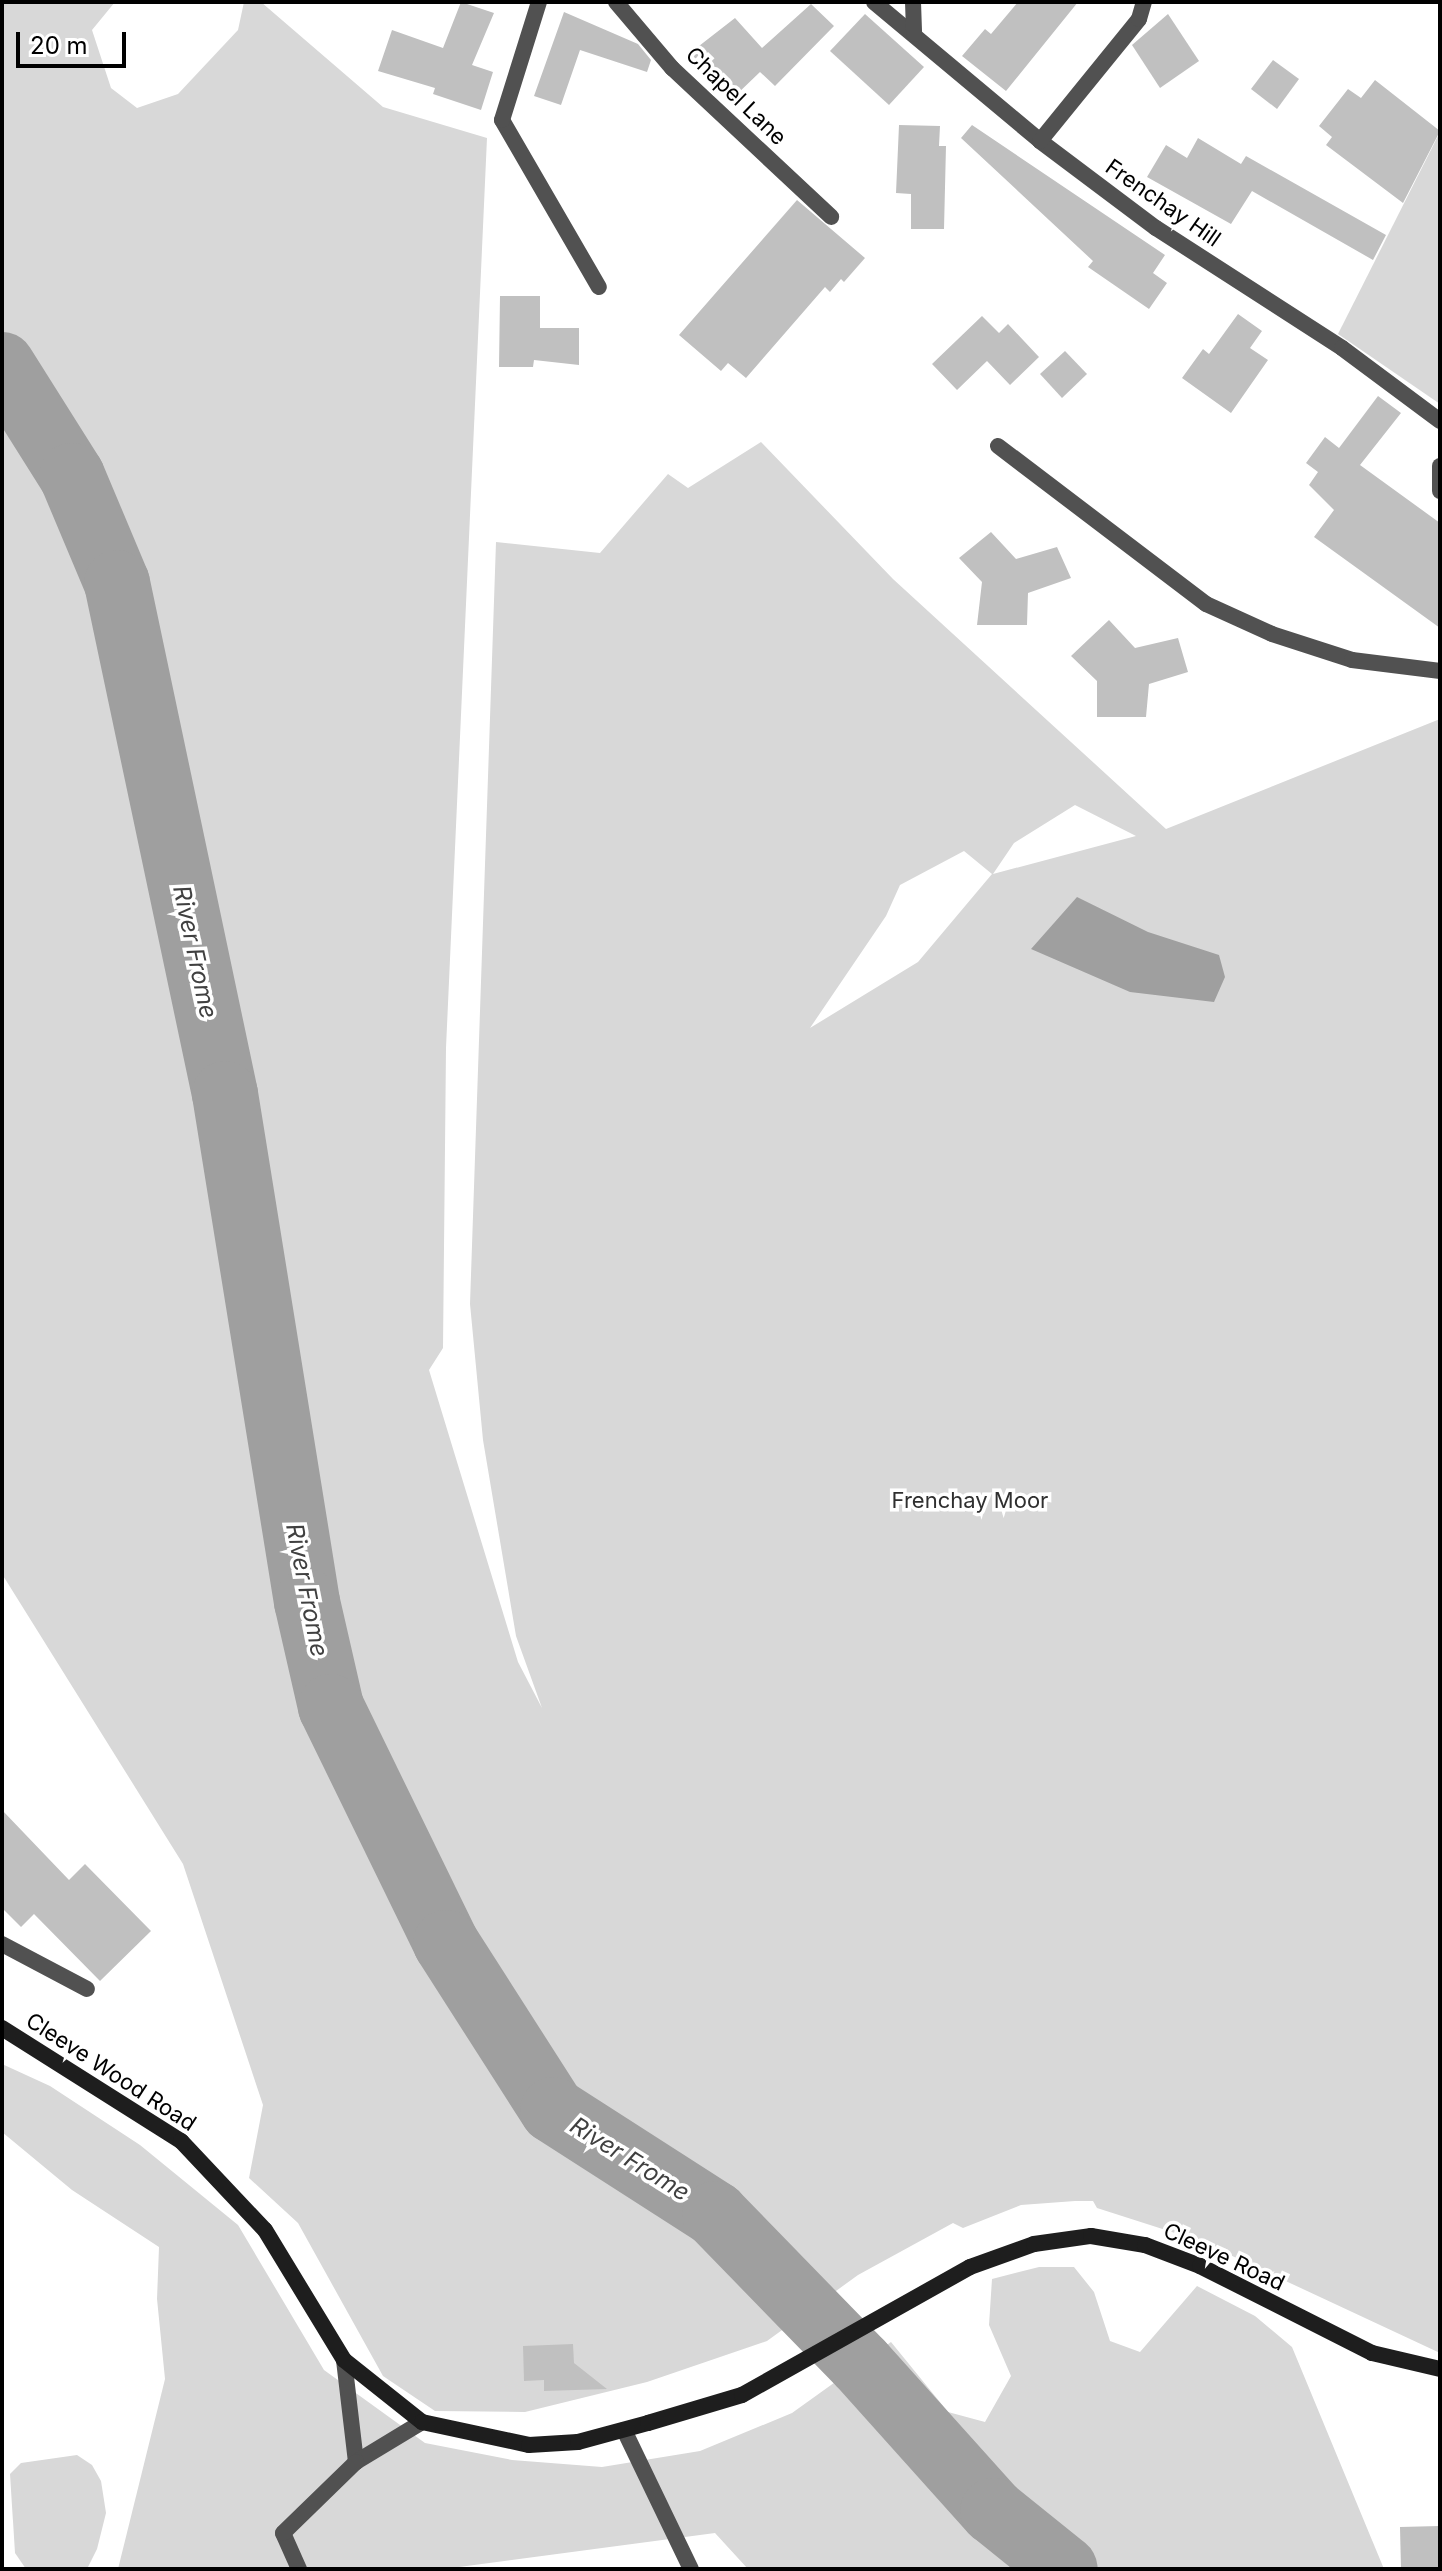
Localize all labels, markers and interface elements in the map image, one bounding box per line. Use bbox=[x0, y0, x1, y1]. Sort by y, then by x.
scale bar bbox=[20, 16, 130, 66]
text: 20 m bbox=[30, 31, 88, 60]
street label: Chapel Lane bbox=[680, 41, 792, 151]
street label: Frenchay Hill bbox=[1100, 154, 1226, 252]
water label: River Frome bbox=[167, 883, 223, 1021]
park label: Frenchay Moor bbox=[892, 1488, 1048, 1514]
water label: River Frome bbox=[280, 1521, 334, 1659]
street label: Cleeve Wood Road bbox=[21, 2007, 201, 2137]
water label: River Frome bbox=[565, 2111, 695, 2207]
street label: Cleeve Road bbox=[1159, 2217, 1289, 2297]

